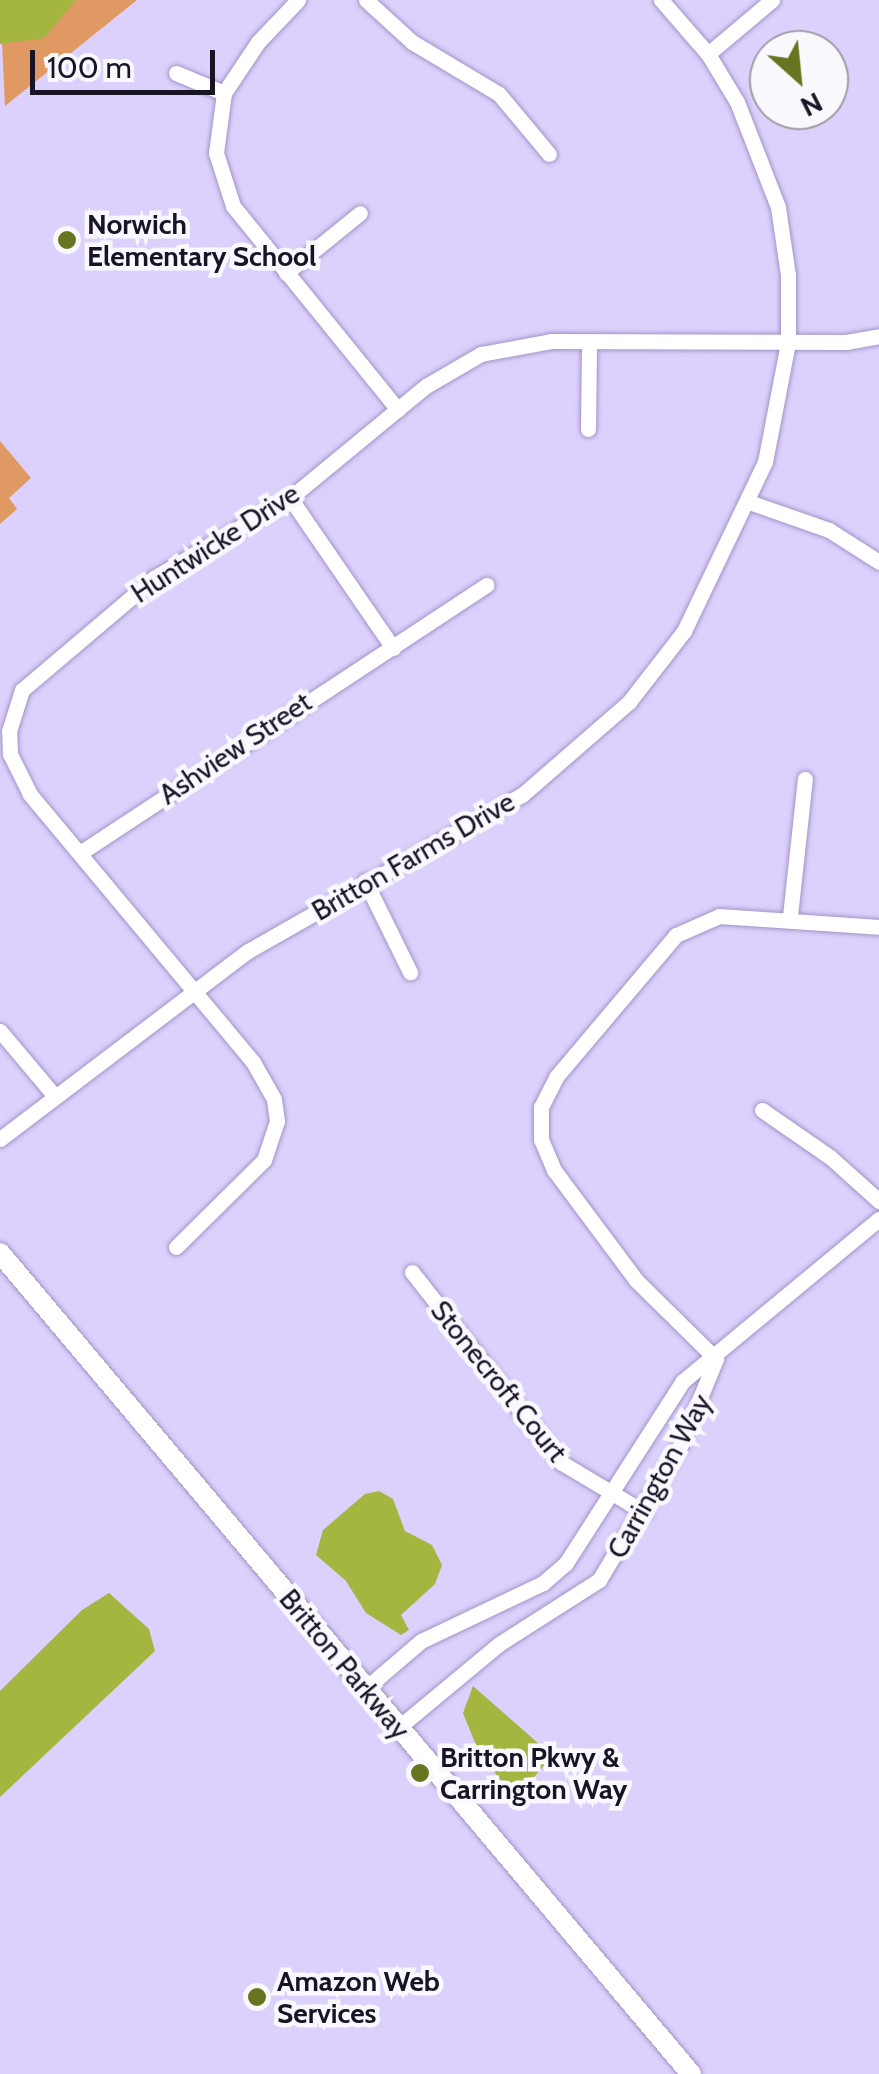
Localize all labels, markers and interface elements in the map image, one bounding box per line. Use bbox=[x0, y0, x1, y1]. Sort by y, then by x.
scale bar bbox=[35, 30, 220, 92]
north arrow bbox=[749, 30, 849, 130]
text: 100 m bbox=[47, 49, 132, 86]
text: N bbox=[795, 85, 828, 125]
place label: Norwich Elementary School bbox=[87, 207, 316, 273]
marker: Norwich Elementary School bbox=[56, 229, 78, 251]
street label: Huntwicke Drive bbox=[125, 476, 305, 610]
street label: Ashview Street bbox=[153, 685, 317, 811]
street label: Britton Farms Drive bbox=[306, 784, 520, 928]
street label: Stonecroft Court bbox=[424, 1294, 574, 1468]
street label: Carrington Way bbox=[600, 1388, 718, 1564]
street label: Britton Parkway bbox=[273, 1582, 417, 1746]
place label: Britton Pkwy & Carrington Way bbox=[440, 1740, 627, 1806]
marker: Britton Pkwy & Carrington Way bbox=[409, 1762, 431, 1784]
place label: Amazon Web Services bbox=[277, 1964, 440, 2030]
marker: Amazon Web Services bbox=[246, 1986, 268, 2008]

